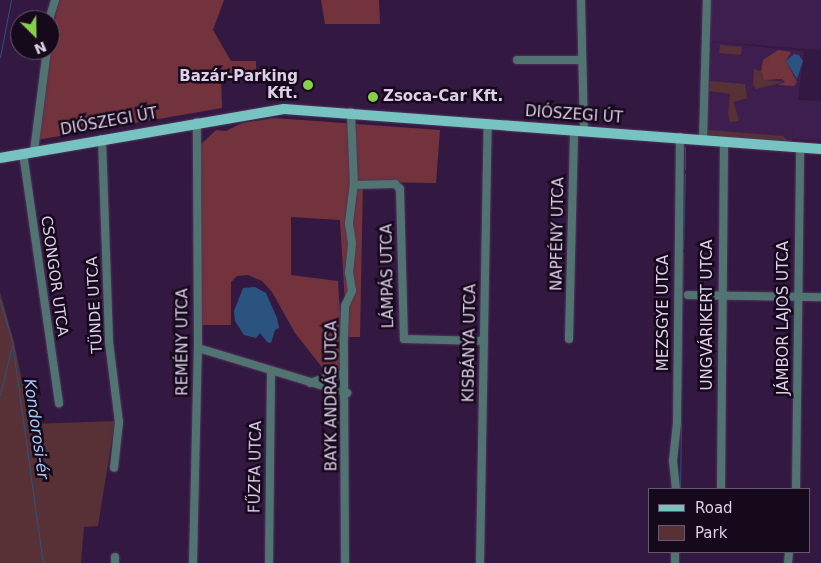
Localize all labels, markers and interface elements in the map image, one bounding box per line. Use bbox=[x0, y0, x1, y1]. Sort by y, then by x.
north arrow bbox=[10, 10, 60, 60]
text: N bbox=[32, 38, 49, 58]
place label: Bazár-Parking Kft. bbox=[179, 67, 298, 102]
marker: Bazár-Parking Kft. bbox=[302, 79, 314, 91]
place label: Zsoca-Car Kft. bbox=[383, 88, 503, 106]
marker: Zsoca-Car Kft. bbox=[367, 91, 379, 103]
street label: DIÓSZEGI ÚT bbox=[524, 103, 624, 127]
street label: DIÓSZEGI ÚT bbox=[59, 105, 159, 139]
street label: NAPFÉNY UTCA bbox=[548, 177, 568, 291]
street label: CSONGOR UTCA bbox=[37, 215, 71, 337]
street label: LÁMPÁS UTCA bbox=[378, 224, 398, 328]
street label: UNGVÁRIKERT UTCA bbox=[699, 240, 717, 390]
street label: JÁMBOR LAJOS UTCA bbox=[775, 241, 793, 395]
street label: MEZSGYE UTCA bbox=[655, 255, 673, 371]
street label: TÜNDE UTCA bbox=[83, 256, 107, 354]
street label: KISBÁNYA UTCA bbox=[460, 284, 480, 402]
street label: REMÉNY UTCA bbox=[174, 288, 192, 396]
street label: BAYK ANDRÁS UTCA bbox=[323, 321, 341, 471]
water label: Kondorosi-ér bbox=[19, 378, 53, 480]
street label: FŰZFA UTCA bbox=[246, 421, 266, 513]
legend bbox=[648, 488, 811, 553]
text: Road bbox=[695, 499, 733, 517]
text: Park bbox=[695, 524, 727, 542]

